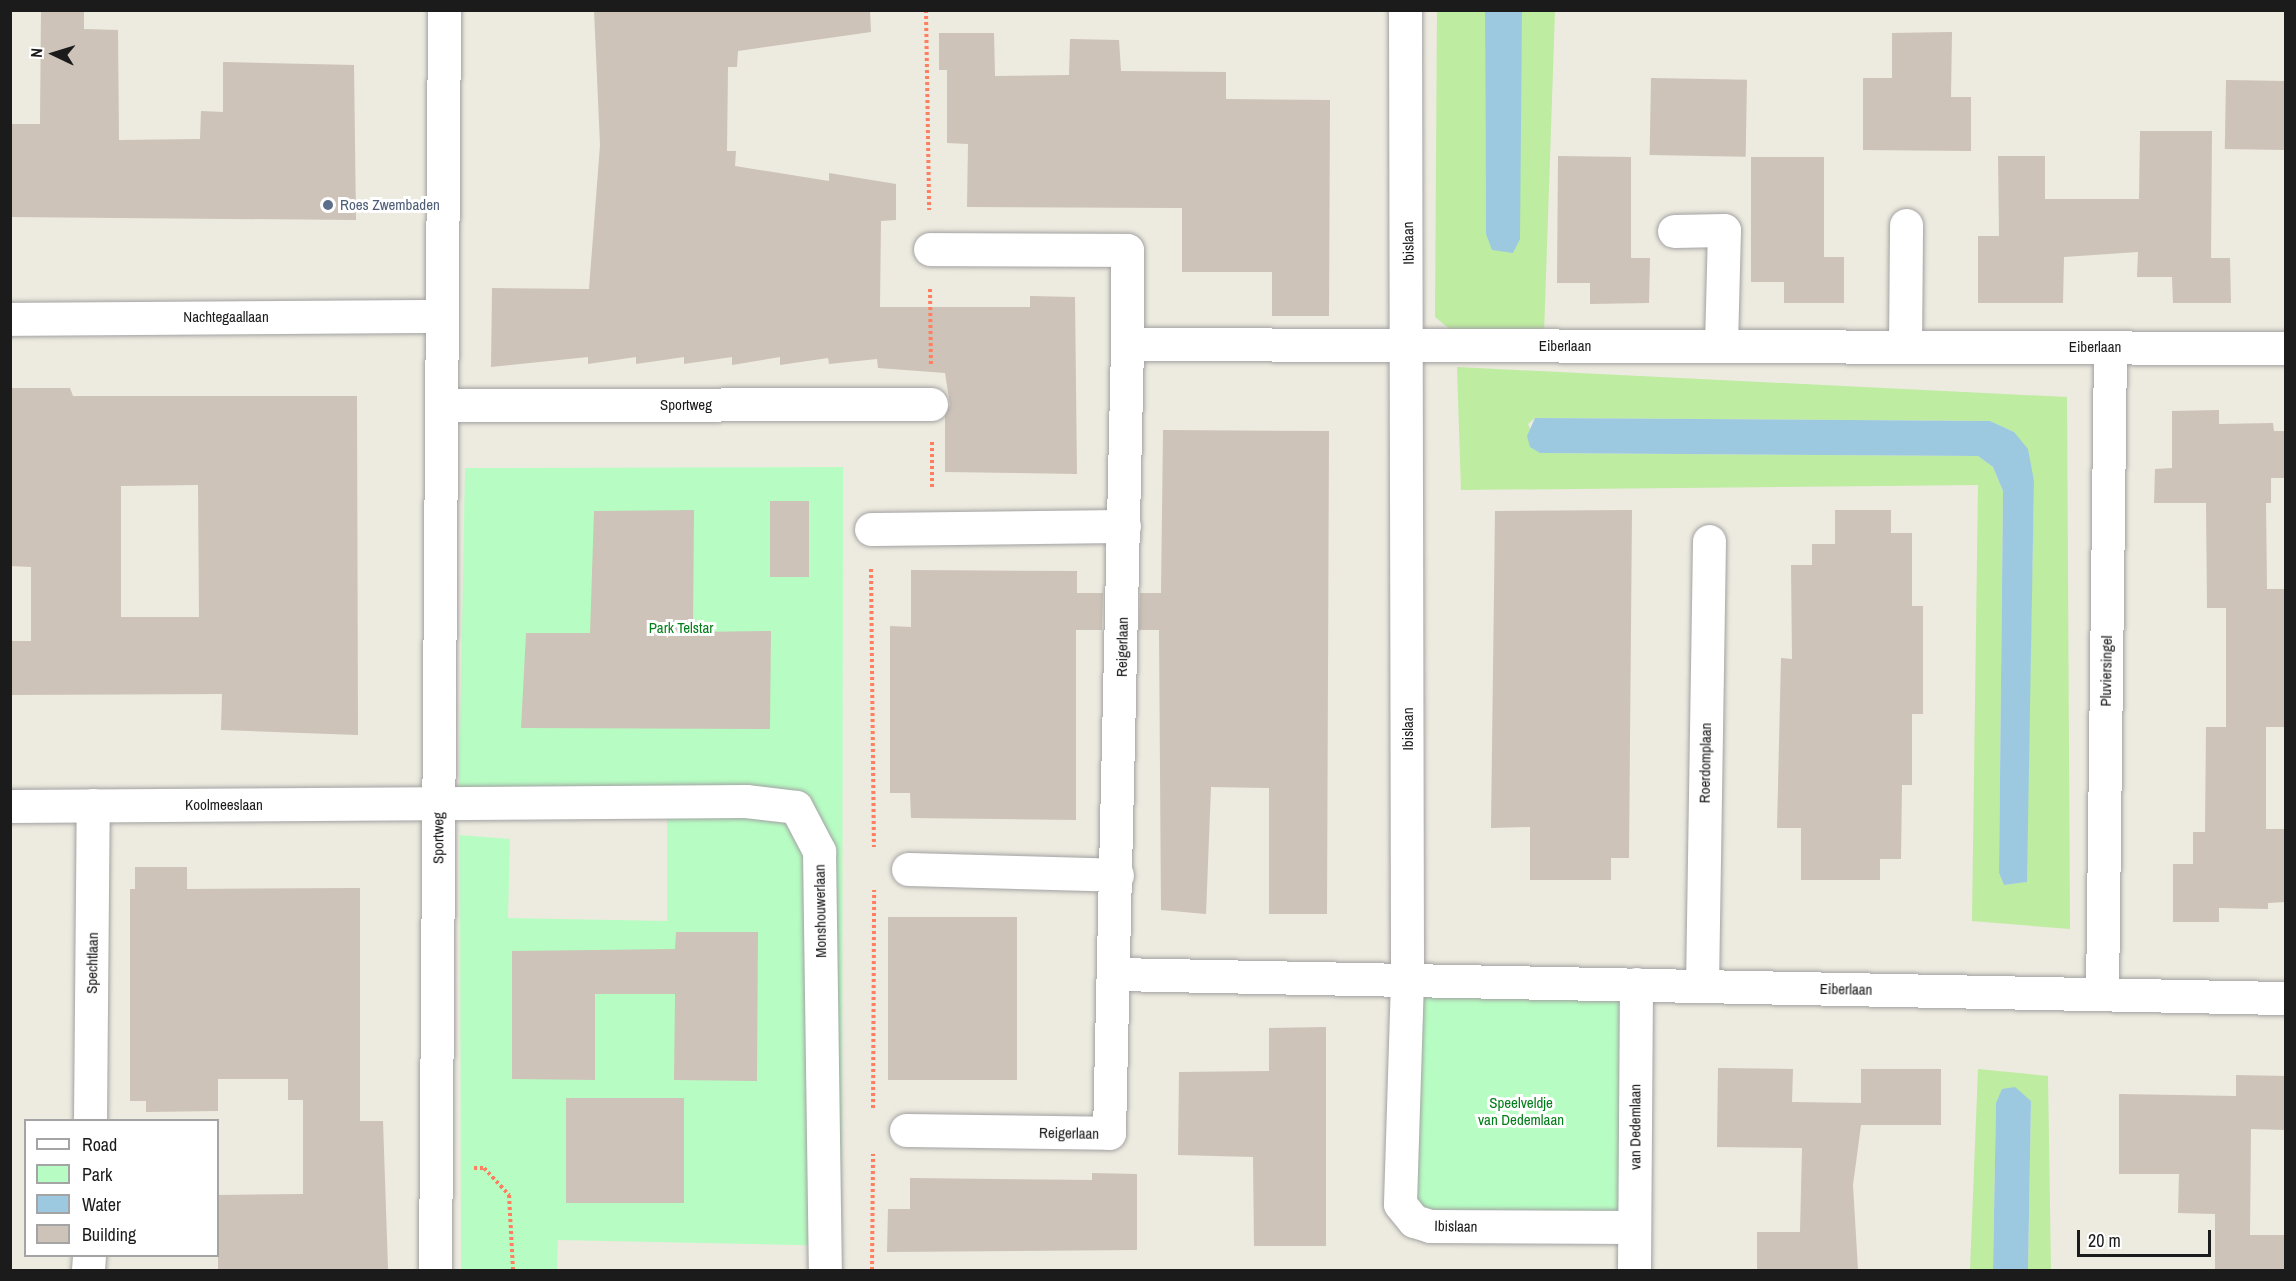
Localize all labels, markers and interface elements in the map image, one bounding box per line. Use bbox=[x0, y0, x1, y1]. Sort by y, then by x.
north arrow bbox=[24, 24, 84, 84]
text: N bbox=[25, 47, 47, 58]
place label: Roes Zwembaden bbox=[340, 196, 440, 214]
marker: Roes Zwembaden bbox=[321, 198, 335, 212]
street label: Ibislaan bbox=[1399, 221, 1417, 265]
street label: Nachtegaallaan bbox=[183, 308, 269, 326]
street label: Eiberlaan bbox=[1539, 337, 1591, 355]
street label: Eiberlaan bbox=[2069, 338, 2121, 356]
street label: Sportweg bbox=[660, 396, 712, 414]
street label: Reigerlaan bbox=[1112, 617, 1132, 677]
park label: Park Telstar bbox=[649, 619, 713, 637]
street label: Pluviersingel bbox=[2096, 635, 2116, 707]
street label: Ibislaan bbox=[1399, 707, 1417, 751]
street label: Roerdomplaan bbox=[1695, 723, 1715, 803]
street label: Koolmeeslaan bbox=[185, 796, 263, 814]
street label: Sportweg bbox=[429, 812, 447, 864]
street label: Monshouwerlaan bbox=[810, 864, 830, 958]
street label: Spechtlaan bbox=[82, 932, 102, 994]
street label: Eiberlaan bbox=[1820, 980, 1872, 998]
street label: van Dedemlaan bbox=[1626, 1084, 1644, 1170]
park label: Speelveldje van Dedemlaan bbox=[1478, 1093, 1564, 1128]
legend bbox=[24, 1119, 219, 1257]
street label: Reigerlaan bbox=[1039, 1123, 1099, 1143]
text: Road bbox=[82, 1132, 117, 1157]
text: Park bbox=[82, 1162, 112, 1187]
text: Water bbox=[82, 1192, 121, 1217]
street label: Ibislaan bbox=[1434, 1217, 1478, 1235]
scale bar bbox=[2080, 1218, 2214, 1256]
text: Building bbox=[82, 1222, 136, 1247]
text: 20 m bbox=[2088, 1228, 2121, 1253]

